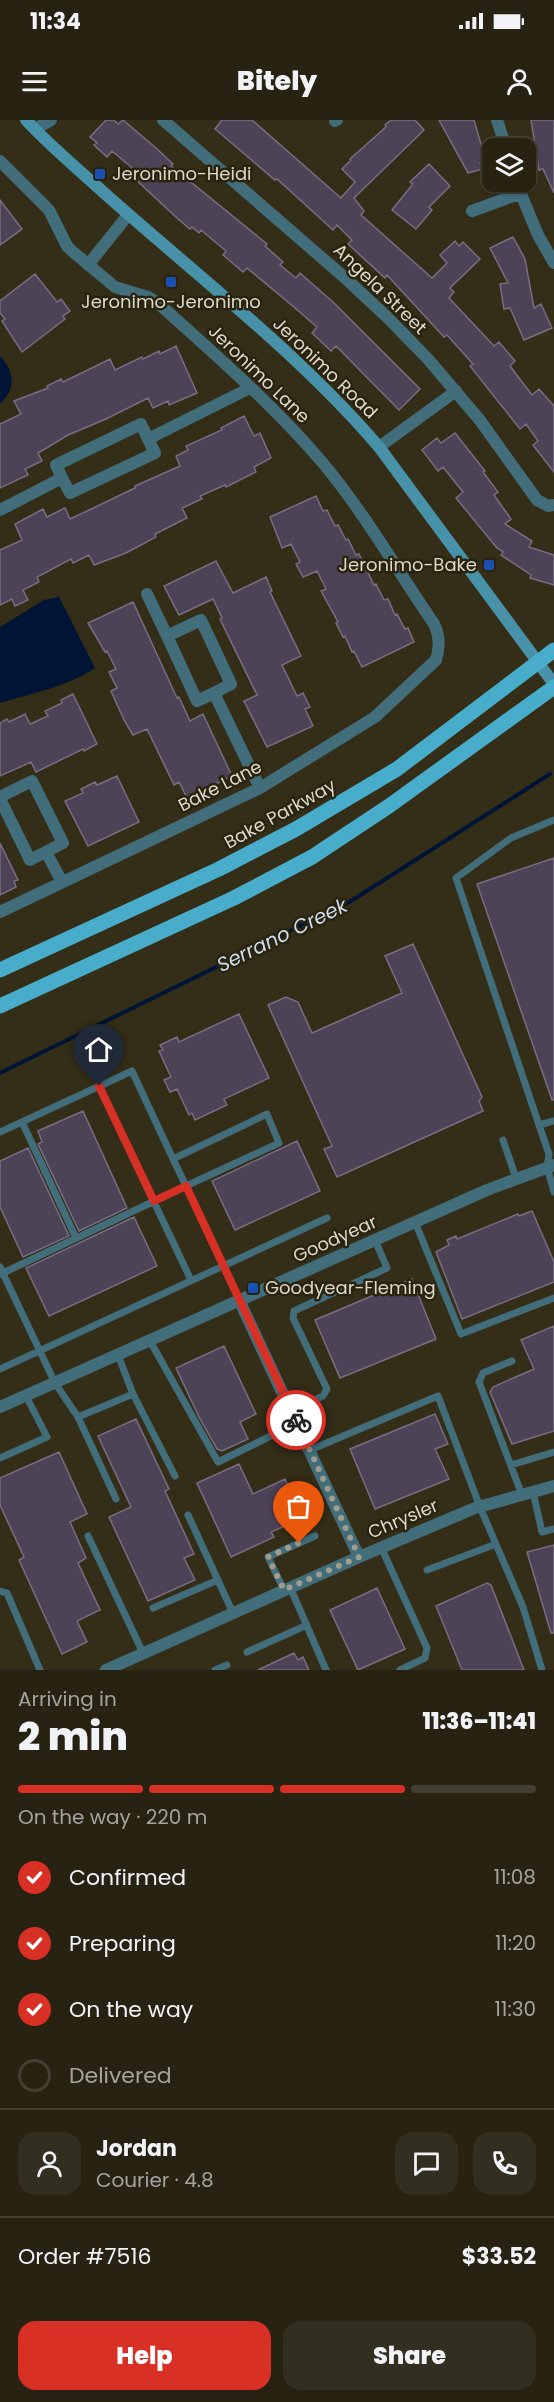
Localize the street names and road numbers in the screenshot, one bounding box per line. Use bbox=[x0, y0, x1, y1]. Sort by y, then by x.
street label: Angela Street bbox=[328, 238, 433, 340]
street label: Jeronimo Road bbox=[268, 311, 383, 424]
street label: Jeronimo Lane bbox=[203, 319, 316, 429]
street label: Bake Lane bbox=[174, 754, 266, 817]
street label: Bake Parkway bbox=[219, 773, 340, 855]
street label: Goodyear bbox=[289, 1209, 381, 1268]
street label: Chrysler bbox=[364, 1492, 442, 1544]

